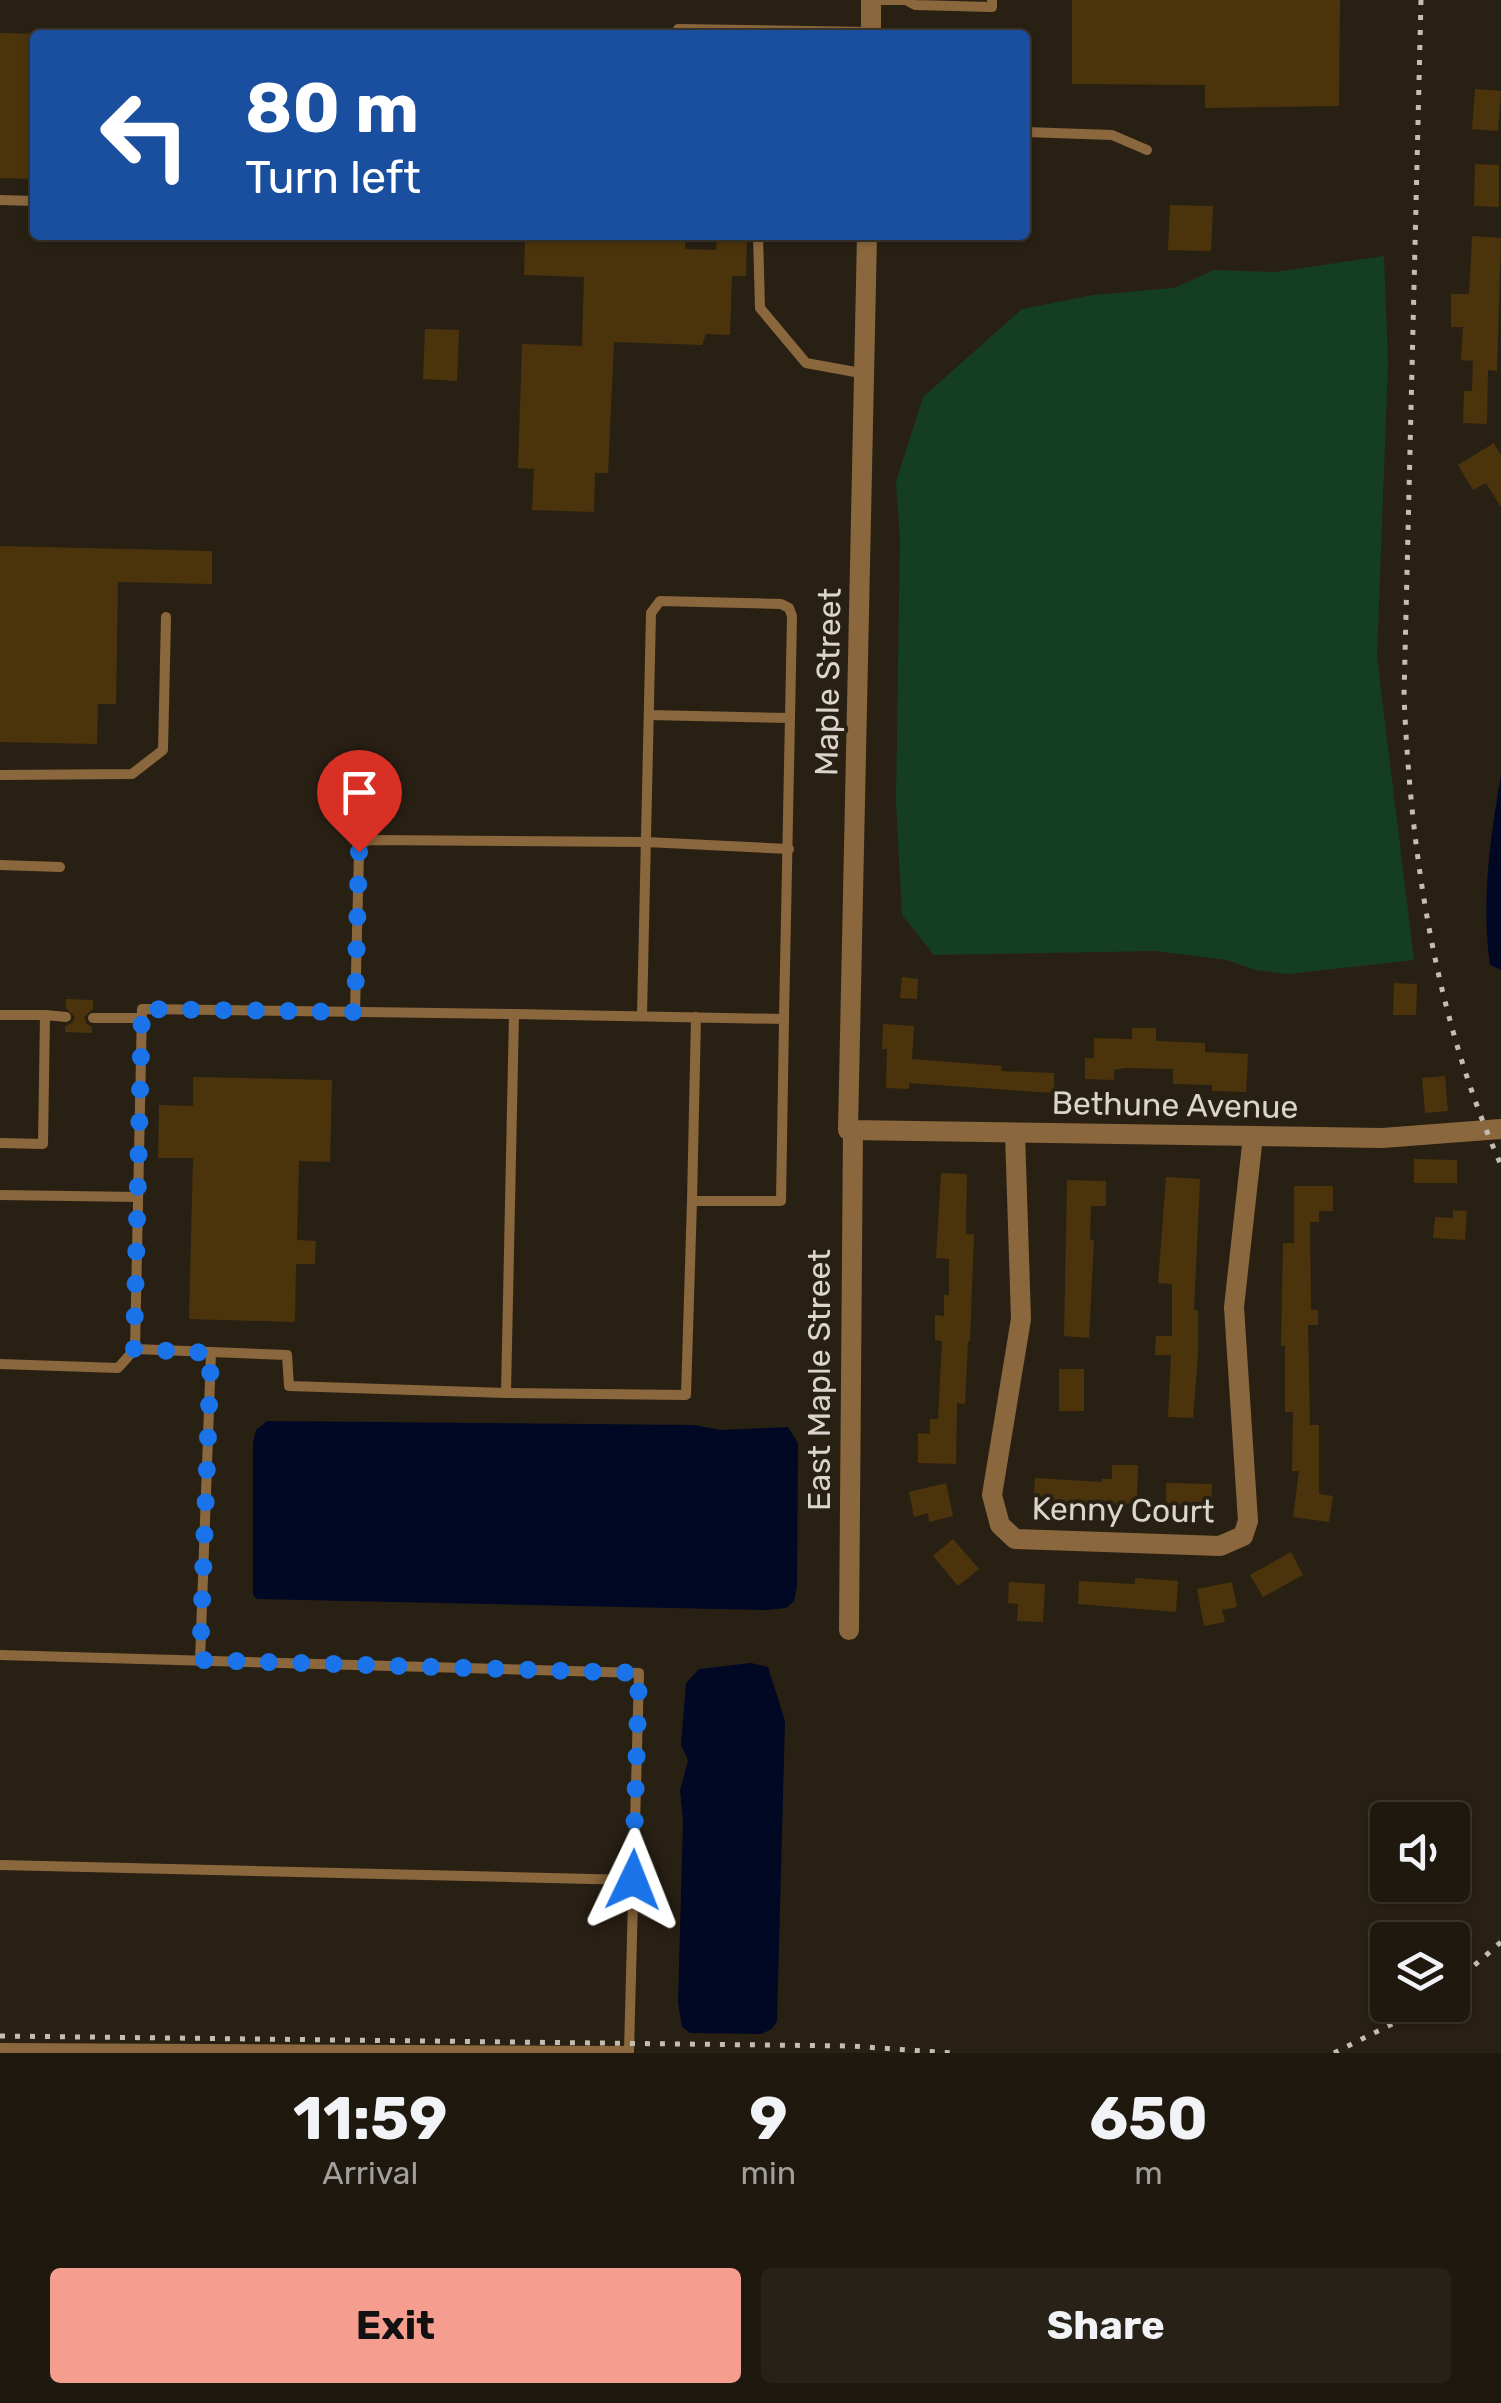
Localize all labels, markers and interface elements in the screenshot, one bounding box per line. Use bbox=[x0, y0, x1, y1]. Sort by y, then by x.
text: 80 m bbox=[245, 67, 419, 150]
icon: left bbox=[80, 70, 210, 200]
text: Turn left bbox=[245, 151, 421, 204]
street label: Maple Street bbox=[807, 588, 849, 776]
pin bbox=[317, 750, 402, 853]
icon: arrive bbox=[332, 765, 387, 820]
street label: Bethune Avenue bbox=[1051, 1084, 1299, 1126]
street label: East Maple Street bbox=[800, 1249, 838, 1511]
street label: Kenny Court bbox=[1031, 1489, 1215, 1531]
map controls bbox=[1370, 1802, 1470, 2022]
button: sound bbox=[1370, 1802, 1470, 1902]
position arrow bbox=[581, 1828, 685, 1932]
button: layers bbox=[1370, 1922, 1470, 2022]
text: 11:59 bbox=[293, 2083, 447, 2154]
text: 9 bbox=[749, 2083, 788, 2154]
text: 650 bbox=[1089, 2083, 1208, 2154]
text: Arrival bbox=[322, 2154, 418, 2192]
text: min bbox=[741, 2154, 796, 2192]
text: m bbox=[1134, 2154, 1163, 2192]
button: Exit bbox=[50, 2268, 741, 2383]
button: Share bbox=[761, 2268, 1451, 2383]

